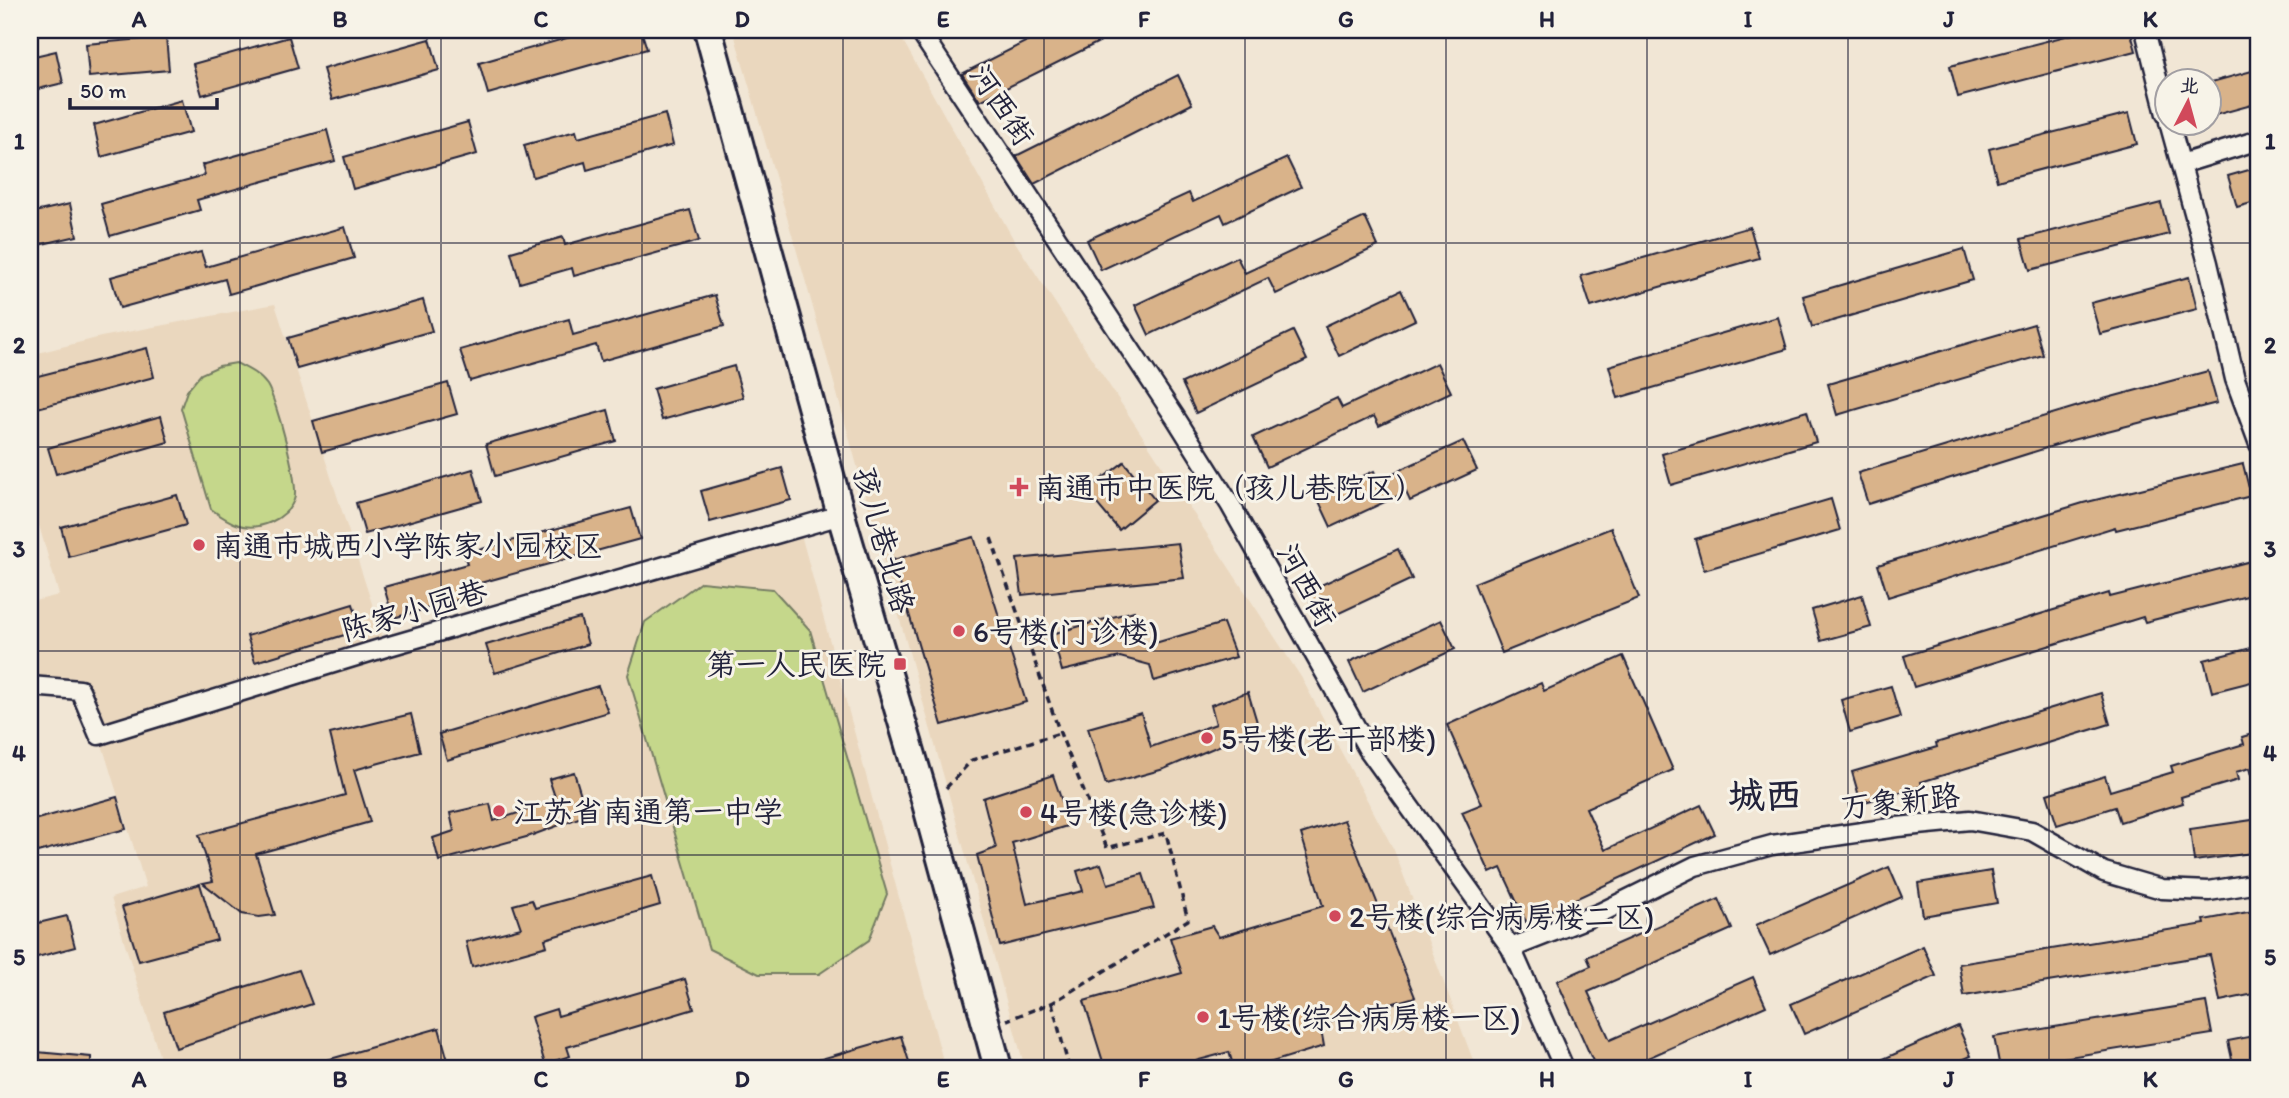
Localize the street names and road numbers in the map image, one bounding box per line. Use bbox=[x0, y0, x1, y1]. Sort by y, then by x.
street label: 河西街 bbox=[961, 57, 1043, 153]
street label: 孩儿巷北路 bbox=[846, 463, 922, 617]
street label: 河西街 bbox=[1269, 537, 1345, 633]
street label: 陈家小园巷 bbox=[337, 572, 491, 648]
street label: 万象新路 bbox=[1838, 776, 1962, 826]

